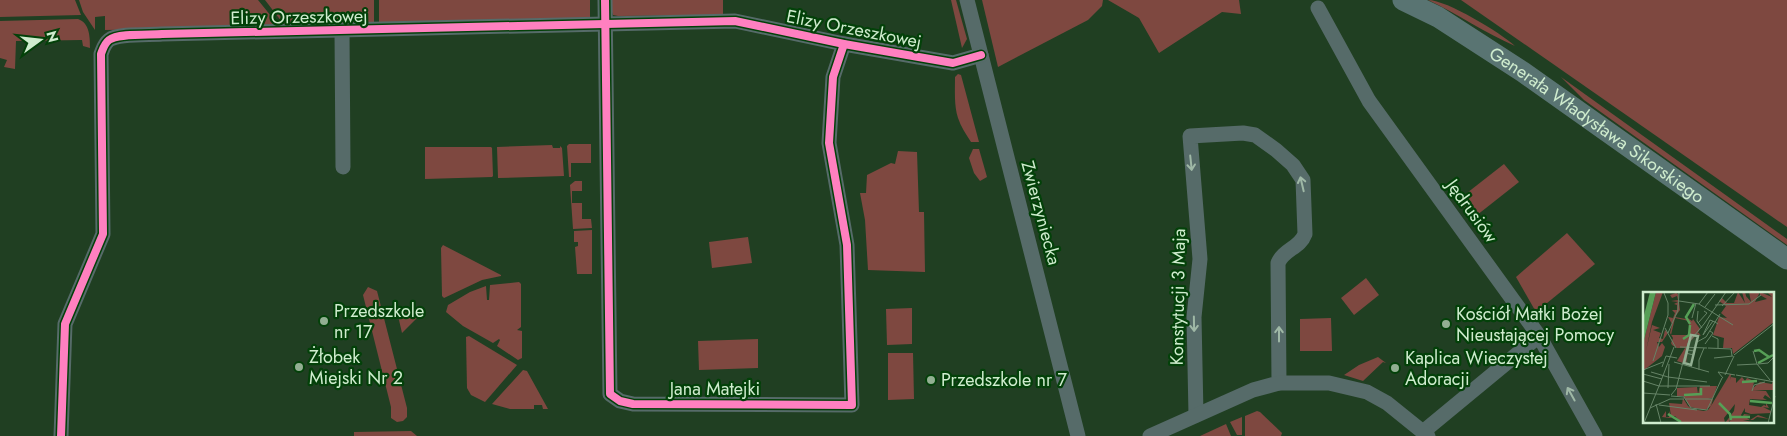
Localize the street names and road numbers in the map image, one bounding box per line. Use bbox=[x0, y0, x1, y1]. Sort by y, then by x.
street label: Elizy Orzeszkowej bbox=[230, 3, 368, 31]
street label: Elizy Orzeszkowej bbox=[784, 3, 924, 55]
street label: Generała Władysława Sikorskiego bbox=[1484, 40, 1710, 210]
street label: Zwierzyniecka bbox=[1015, 158, 1067, 268]
street label: Jędrusiów bbox=[1439, 172, 1504, 249]
street label: Konstytucji 3 Maja bbox=[1164, 228, 1192, 366]
street label: Jana Matejki bbox=[668, 376, 760, 402]

